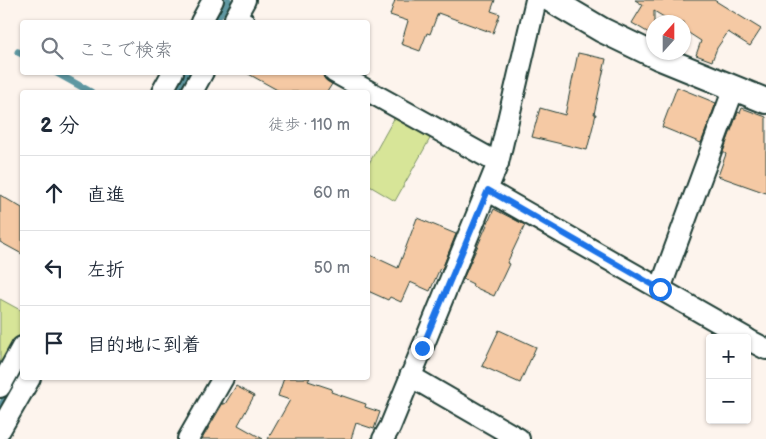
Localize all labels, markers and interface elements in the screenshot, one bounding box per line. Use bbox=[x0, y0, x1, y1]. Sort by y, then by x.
north arrow bbox=[646, 15, 691, 60]
search box bbox=[20, 20, 370, 75]
icon: search bbox=[38, 34, 66, 62]
text: ここで検索 bbox=[78, 39, 173, 62]
text: 2 分 bbox=[40, 113, 79, 138]
text: 徒歩 · 110 m bbox=[268, 116, 350, 135]
icon: ahead bbox=[40, 179, 68, 207]
text: 直進 bbox=[87, 184, 125, 207]
text: 60 m bbox=[313, 184, 350, 203]
icon: left bbox=[40, 254, 68, 282]
text: 左折 bbox=[87, 259, 125, 282]
text: 50 m bbox=[314, 259, 350, 278]
route start bbox=[649, 278, 672, 301]
icon: arrive bbox=[40, 329, 68, 357]
text: 目的地に到着 bbox=[87, 334, 201, 357]
map controls bbox=[706, 334, 751, 424]
button: + bbox=[706, 334, 751, 379]
route end bbox=[411, 337, 434, 360]
button: − bbox=[706, 379, 751, 424]

